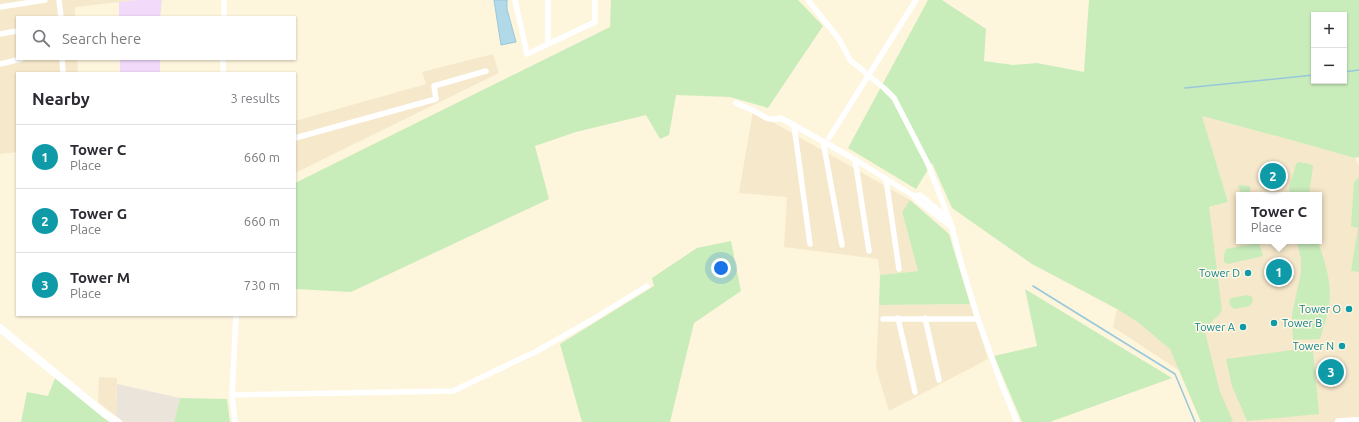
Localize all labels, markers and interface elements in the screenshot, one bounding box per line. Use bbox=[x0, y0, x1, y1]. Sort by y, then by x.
map controls bbox=[1311, 12, 1347, 84]
button: + bbox=[1311, 12, 1347, 48]
search box bbox=[16, 16, 296, 60]
icon: search bbox=[30, 27, 52, 49]
text: Search here bbox=[62, 30, 141, 47]
button: − bbox=[1311, 48, 1347, 84]
text: Nearby bbox=[32, 89, 90, 108]
text: 3 results bbox=[230, 91, 280, 105]
text: Tower C bbox=[70, 141, 126, 158]
text: 1 bbox=[41, 150, 49, 164]
text: 660 m bbox=[244, 150, 280, 164]
text: Place bbox=[70, 158, 101, 172]
pin: 2 bbox=[1260, 161, 1286, 191]
popup bbox=[1236, 192, 1322, 244]
text: Tower C bbox=[1251, 203, 1307, 220]
text: Tower G bbox=[70, 205, 127, 222]
text: 2 bbox=[41, 214, 49, 228]
text: 660 m bbox=[244, 214, 280, 228]
text: Place bbox=[1251, 220, 1282, 234]
text: Place bbox=[70, 222, 101, 236]
pin: 1 bbox=[1266, 257, 1292, 287]
your location bbox=[711, 258, 731, 278]
place label: Tower D bbox=[1199, 267, 1240, 279]
marker: Tower D bbox=[1243, 268, 1253, 278]
text: Tower M bbox=[70, 269, 130, 286]
text: 3 bbox=[41, 278, 49, 292]
text: 730 m bbox=[244, 278, 280, 292]
text: Place bbox=[70, 286, 101, 300]
place label: Tower O bbox=[1299, 303, 1341, 315]
marker: Tower O bbox=[1344, 304, 1354, 314]
place label: Tower B bbox=[1282, 317, 1322, 329]
marker: Tower B bbox=[1269, 318, 1279, 328]
place label: Tower A bbox=[1195, 321, 1236, 333]
marker: Tower A bbox=[1238, 322, 1248, 332]
place label: Tower N bbox=[1293, 340, 1334, 352]
marker: Tower N bbox=[1337, 341, 1347, 351]
pin: 3 bbox=[1318, 357, 1344, 387]

